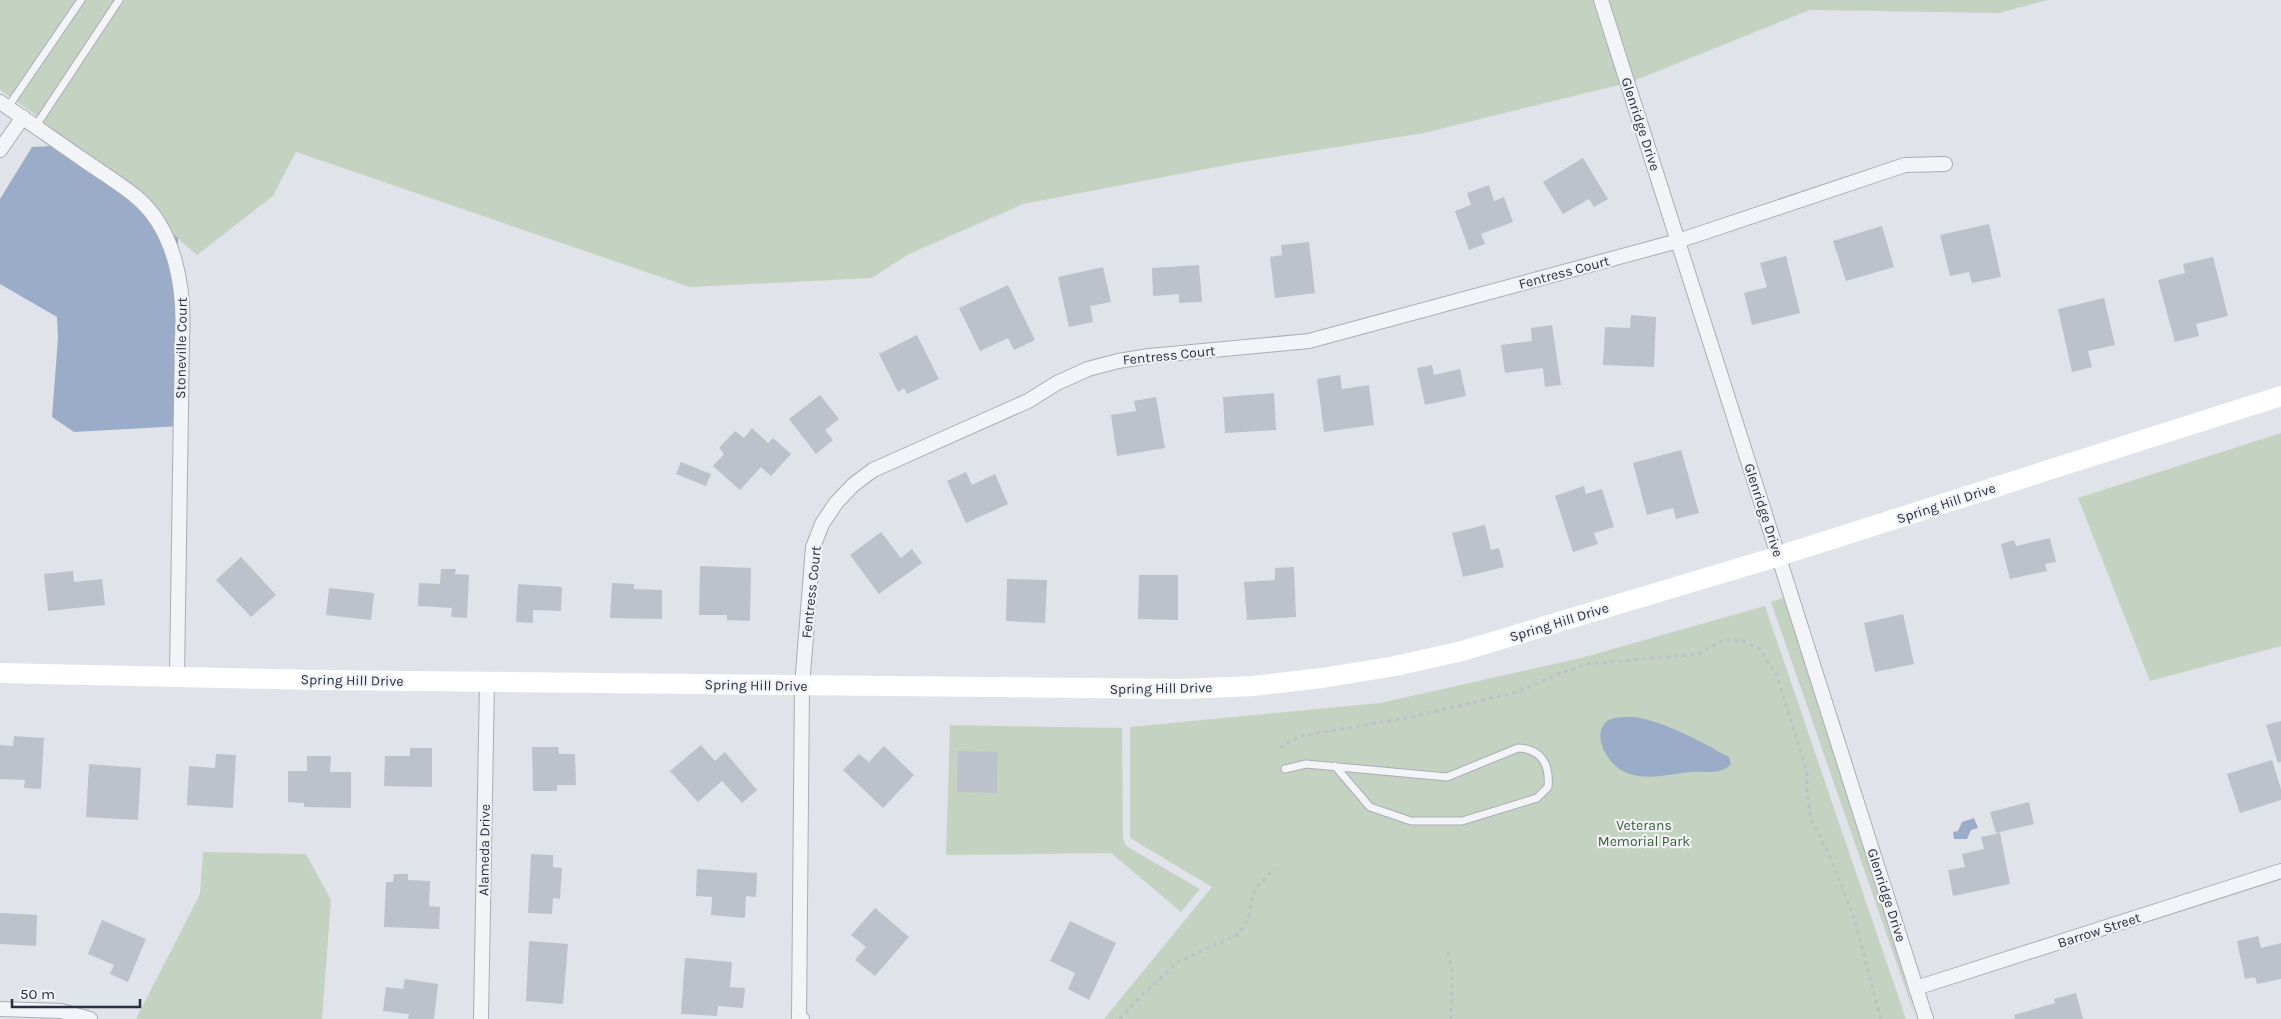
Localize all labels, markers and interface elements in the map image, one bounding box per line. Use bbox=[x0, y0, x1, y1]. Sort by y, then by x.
street label: Glenridge Drive bbox=[1617, 75, 1664, 173]
street label: Fentress Court bbox=[1517, 252, 1611, 293]
street label: Stoneville Court bbox=[172, 297, 191, 399]
street label: Fentress Court bbox=[1122, 342, 1216, 369]
street label: Glenridge Drive bbox=[1740, 461, 1787, 559]
street label: Spring Hill Drive bbox=[1895, 479, 1998, 527]
street label: Fentress Court bbox=[798, 545, 825, 639]
street label: Spring Hill Drive bbox=[1507, 599, 1611, 646]
street label: Spring Hill Drive bbox=[300, 671, 404, 690]
street label: Spring Hill Drive bbox=[704, 676, 808, 695]
street label: Spring Hill Drive bbox=[1109, 679, 1213, 698]
street label: Alameda Drive bbox=[475, 804, 494, 896]
park label: Veterans Memorial Park bbox=[1598, 817, 1690, 850]
street label: Glenridge Drive bbox=[1863, 846, 1910, 944]
street label: Barrow Street bbox=[2056, 909, 2143, 952]
scale bar bbox=[12, 976, 140, 1008]
text: 50 m bbox=[20, 985, 55, 1003]

